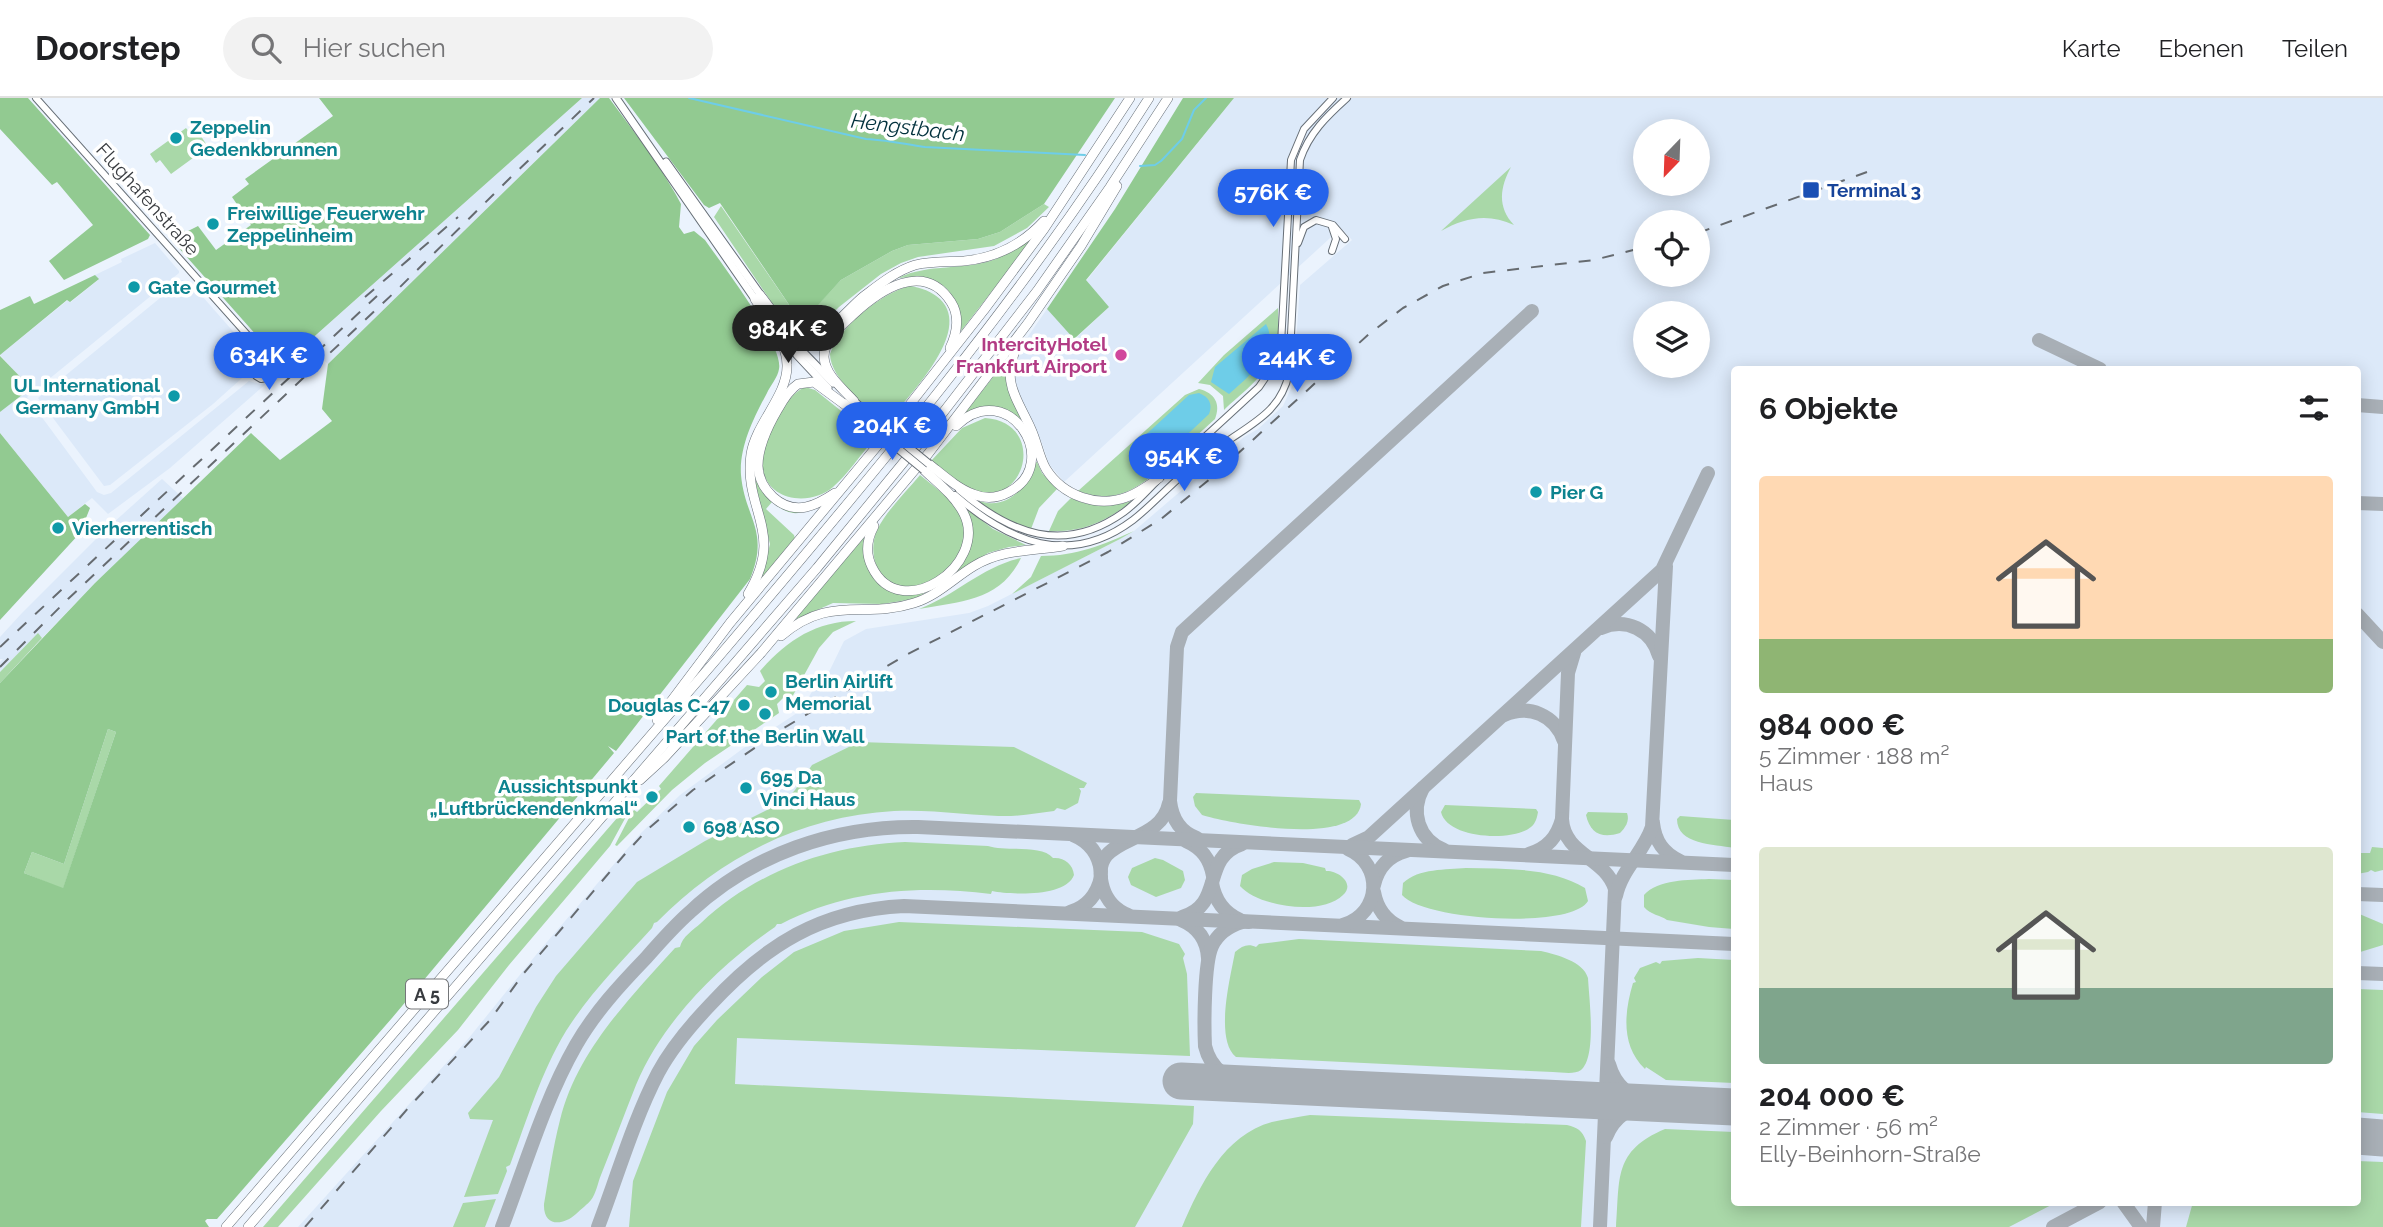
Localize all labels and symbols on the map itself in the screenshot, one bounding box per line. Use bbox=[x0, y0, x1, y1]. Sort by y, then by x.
water label: Hengstbach bbox=[850, 108, 966, 146]
place label: Zeppelin Gedenkbrunnen bbox=[190, 116, 338, 160]
north arrow bbox=[1633, 119, 1710, 196]
marker: Zeppelin Gedenkbrunnen bbox=[168, 130, 184, 146]
street label: Flughafenstraße bbox=[92, 138, 204, 260]
pin: 576K € bbox=[1216, 170, 1330, 229]
place label: Terminal 3 bbox=[1827, 179, 1921, 201]
marker: Terminal 3 bbox=[1801, 180, 1821, 200]
place label: Freiwillige Feuerwehr Zeppelinheim bbox=[227, 202, 425, 246]
marker: Freiwillige Feuerwehr Zeppelinheim bbox=[205, 216, 221, 232]
place label: Gate Gourmet bbox=[148, 276, 277, 298]
marker: Gate Gourmet bbox=[126, 279, 142, 295]
pin: 984K € bbox=[731, 306, 845, 365]
pin: 634K € bbox=[212, 332, 326, 392]
place label: IntercityHotel Frankfurt Airport bbox=[956, 333, 1108, 377]
pin: 244K € bbox=[1240, 334, 1354, 394]
marker: IntercityHotel Frankfurt Airport bbox=[1113, 347, 1129, 363]
place label: UL International Germany GmbH bbox=[14, 374, 161, 418]
marker: UL International Germany GmbH bbox=[166, 388, 182, 404]
pin: 204K € bbox=[835, 402, 949, 462]
pin: 954K € bbox=[1127, 434, 1241, 493]
place label: Pier G bbox=[1550, 481, 1603, 503]
marker: Pier G bbox=[1528, 484, 1544, 500]
place label: Vierherrentisch bbox=[72, 517, 212, 539]
marker: Vierherrentisch bbox=[50, 520, 66, 536]
place label: Berlin Airlift Memorial bbox=[785, 670, 894, 714]
marker: Berlin Airlift Memorial bbox=[763, 684, 779, 700]
place label: Douglas C-47 bbox=[608, 694, 730, 716]
marker: Douglas C-47 bbox=[736, 697, 752, 713]
marker: Part of the Berlin Wall bbox=[757, 706, 773, 722]
place label: Part of the Berlin Wall bbox=[666, 725, 865, 747]
place label: 695 Da Vinci Haus bbox=[760, 766, 855, 810]
place label: Aussichtspunkt „Luftbrückendenkmal“ bbox=[430, 775, 639, 819]
marker: 695 Da Vinci Haus bbox=[738, 780, 754, 796]
marker: Aussichtspunkt „Luftbrückendenkmal“ bbox=[644, 789, 660, 805]
place label: 698 ASO bbox=[703, 816, 780, 838]
marker: 698 ASO bbox=[681, 819, 697, 835]
road number: A 5 bbox=[406, 980, 448, 1009]

